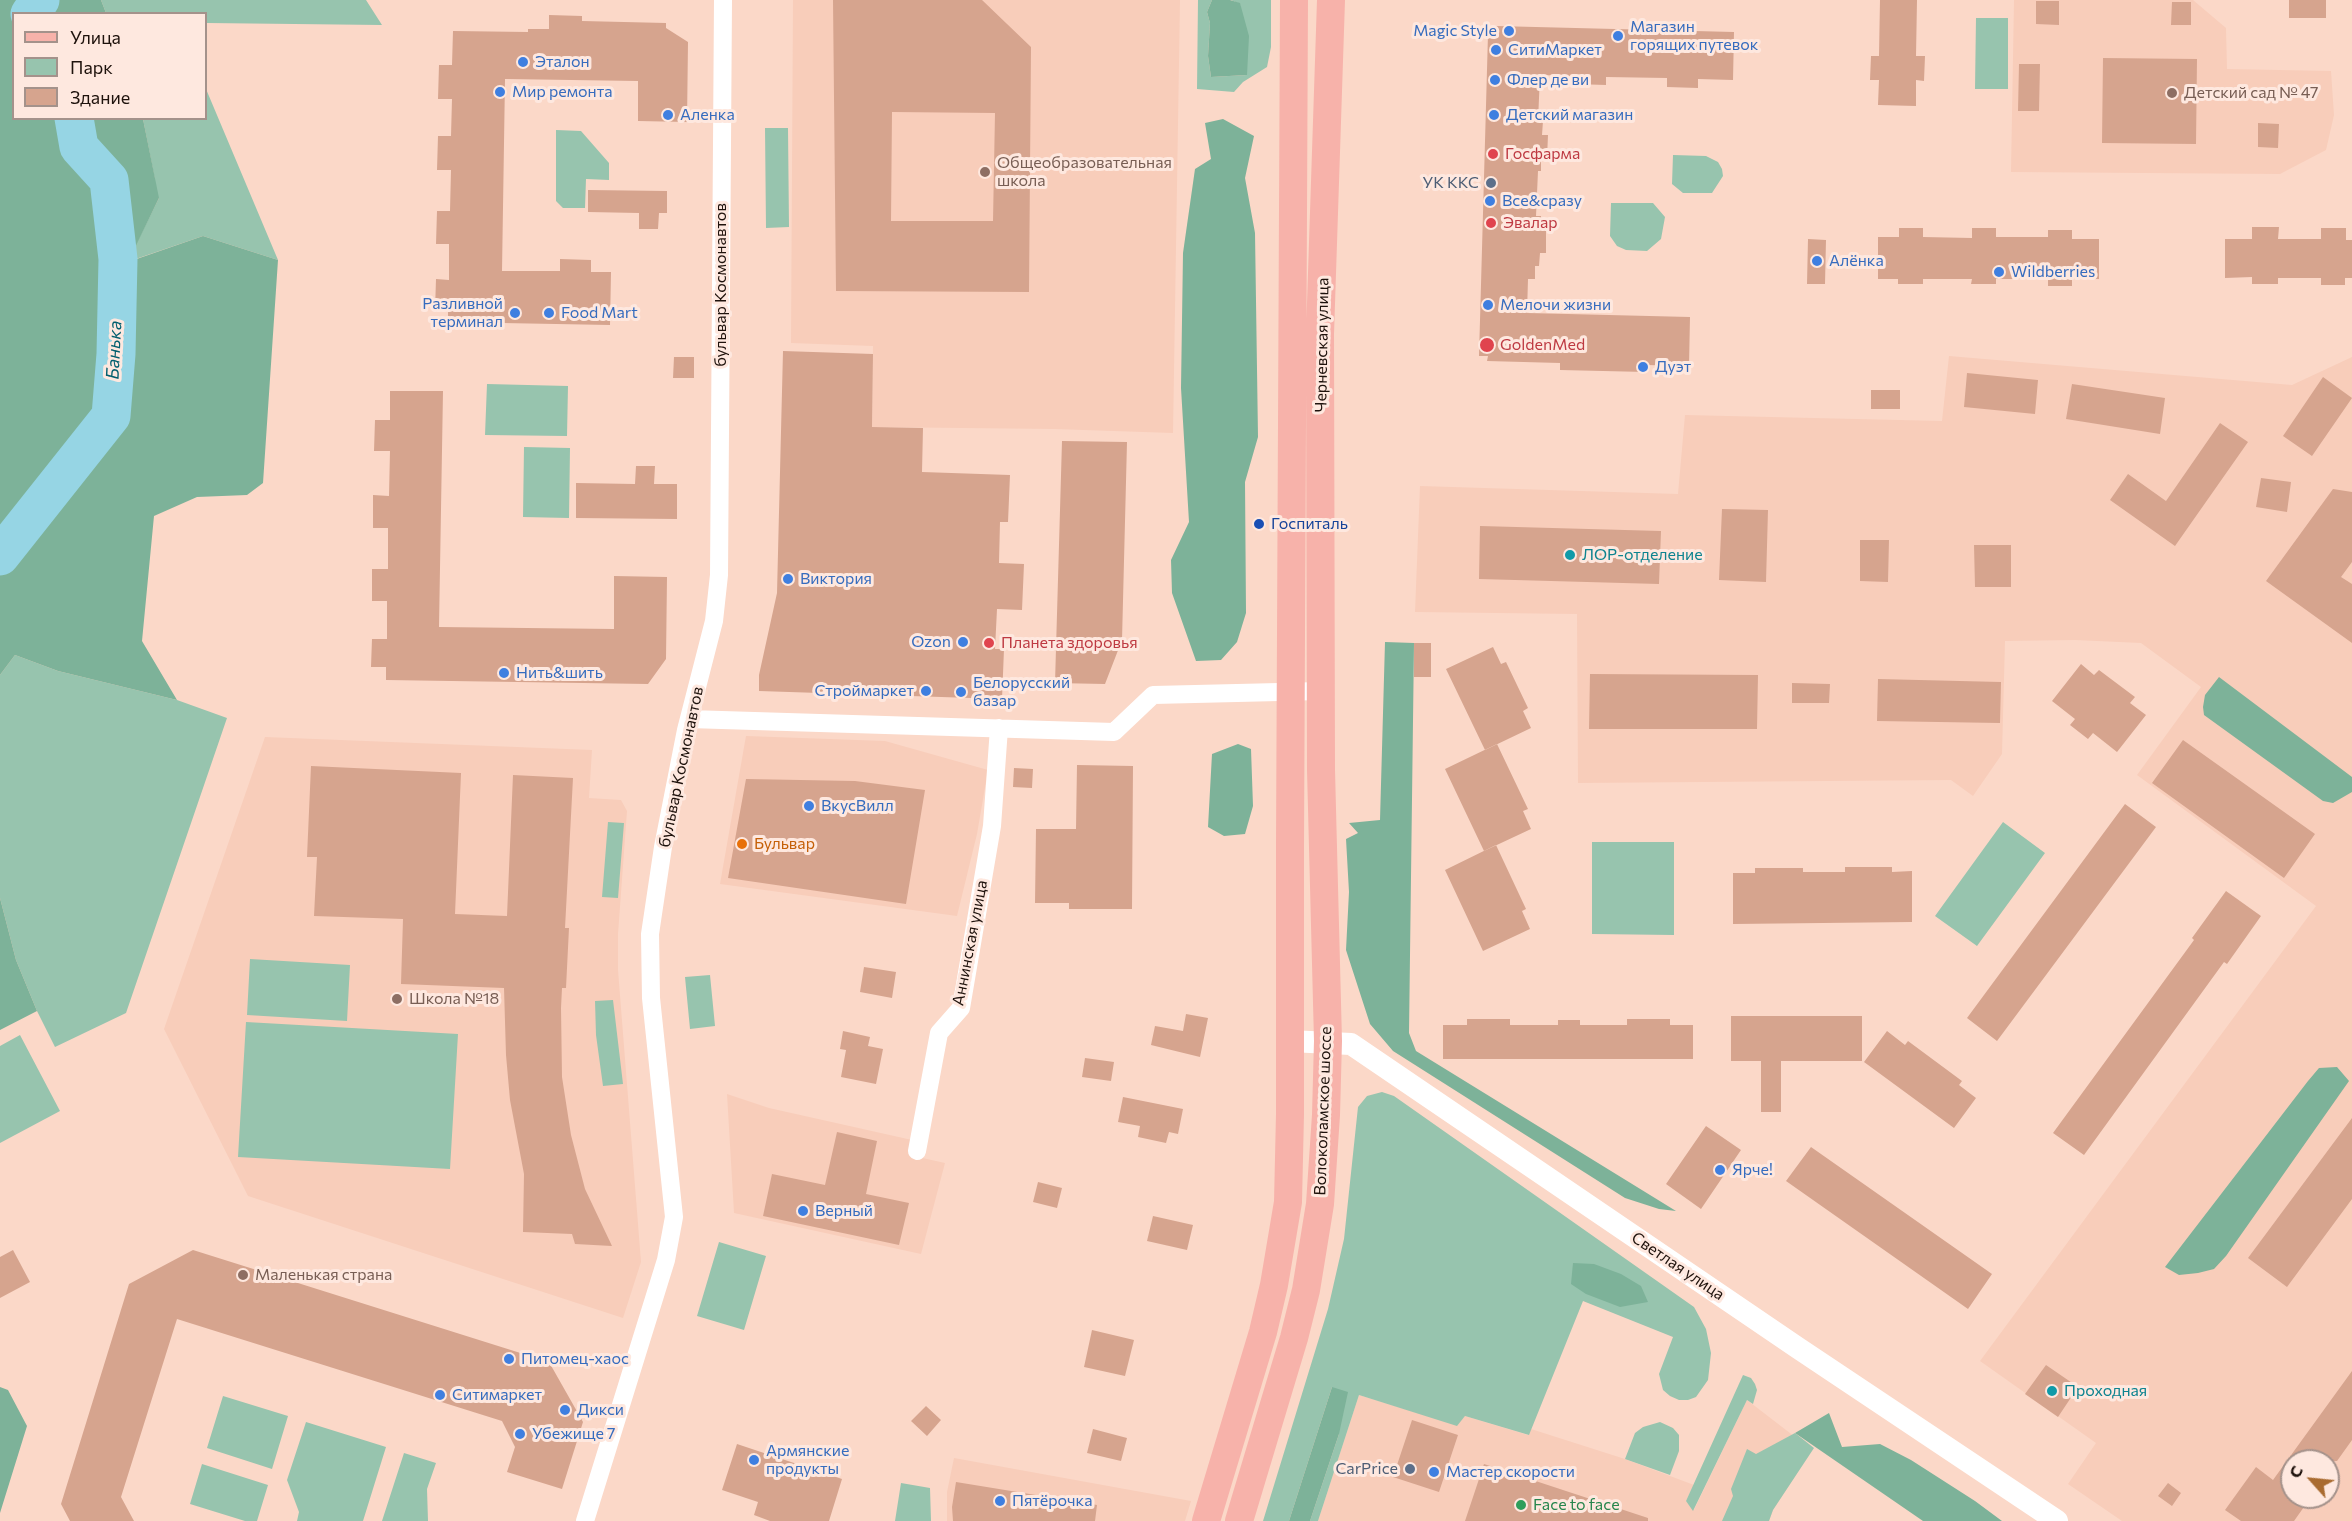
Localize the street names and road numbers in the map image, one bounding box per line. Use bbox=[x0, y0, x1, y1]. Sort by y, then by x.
street label: бульвар Космонавтов bbox=[711, 203, 731, 367]
street label: Черневская улица bbox=[1311, 278, 1333, 412]
street label: бульвар Космонавтов bbox=[655, 685, 707, 849]
street label: Аннинская улица bbox=[948, 879, 992, 1007]
street label: Волоколамское шоссе bbox=[1310, 1026, 1336, 1196]
street label: Светлая улица bbox=[1628, 1228, 1728, 1304]

